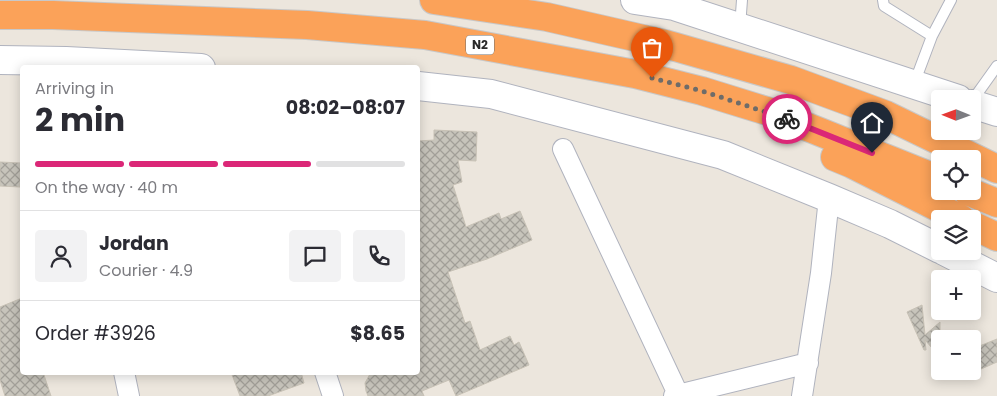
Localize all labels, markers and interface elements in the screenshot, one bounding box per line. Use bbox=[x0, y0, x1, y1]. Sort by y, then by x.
pin bbox=[631, 27, 673, 78]
icon: bag bbox=[638, 34, 666, 62]
road number: N2 bbox=[466, 36, 494, 54]
text: Arriving in bbox=[35, 77, 114, 100]
north arrow bbox=[931, 90, 981, 140]
map controls bbox=[931, 90, 981, 380]
text: 08:02–08:07 bbox=[286, 94, 405, 121]
courier bbox=[762, 94, 812, 144]
text: 2 min bbox=[35, 97, 125, 142]
pin bbox=[851, 102, 893, 153]
icon: bike bbox=[773, 105, 801, 133]
icon: home bbox=[858, 109, 886, 137]
button: locate bbox=[931, 150, 981, 200]
text: On the way · 40 m bbox=[35, 176, 178, 199]
button: layers bbox=[931, 210, 981, 260]
button: person bbox=[35, 230, 87, 282]
text: Jordan bbox=[99, 230, 169, 257]
button: chat bbox=[289, 230, 341, 282]
button: phone bbox=[353, 230, 405, 282]
text: Courier · 4.9 bbox=[99, 259, 193, 282]
button: + bbox=[931, 270, 981, 320]
text: Order #3926 bbox=[35, 320, 156, 347]
text: $8.65 bbox=[350, 320, 405, 347]
button: − bbox=[931, 330, 981, 380]

